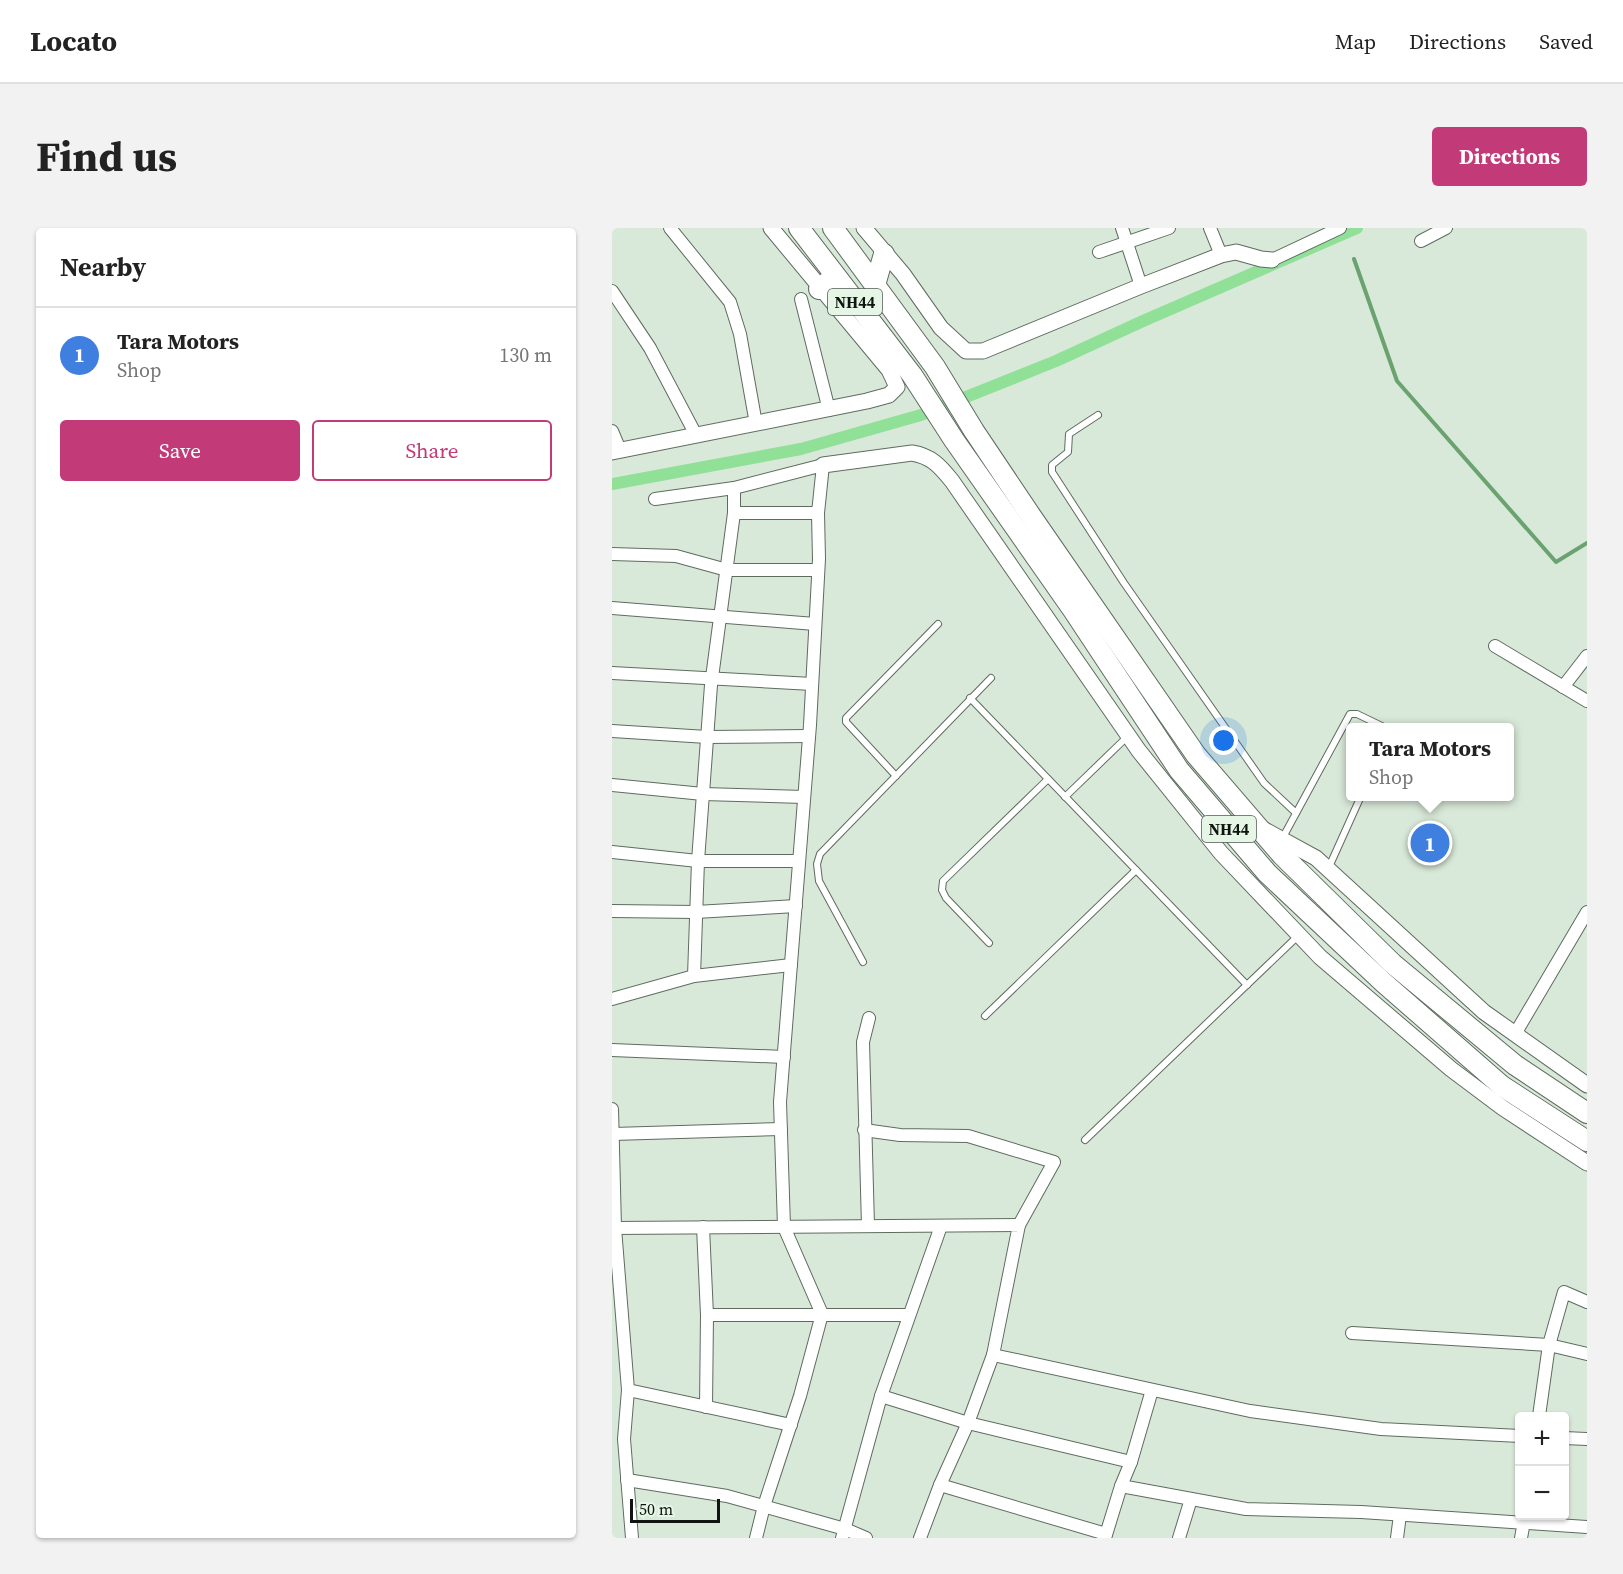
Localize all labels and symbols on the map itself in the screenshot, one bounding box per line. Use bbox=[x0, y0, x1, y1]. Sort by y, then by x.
road number: NH44 bbox=[828, 289, 882, 315]
your location bbox=[1209, 726, 1238, 755]
road number: NH44 bbox=[1202, 816, 1256, 842]
pin: 1 bbox=[1410, 820, 1450, 866]
scale bar bbox=[630, 1496, 720, 1524]

